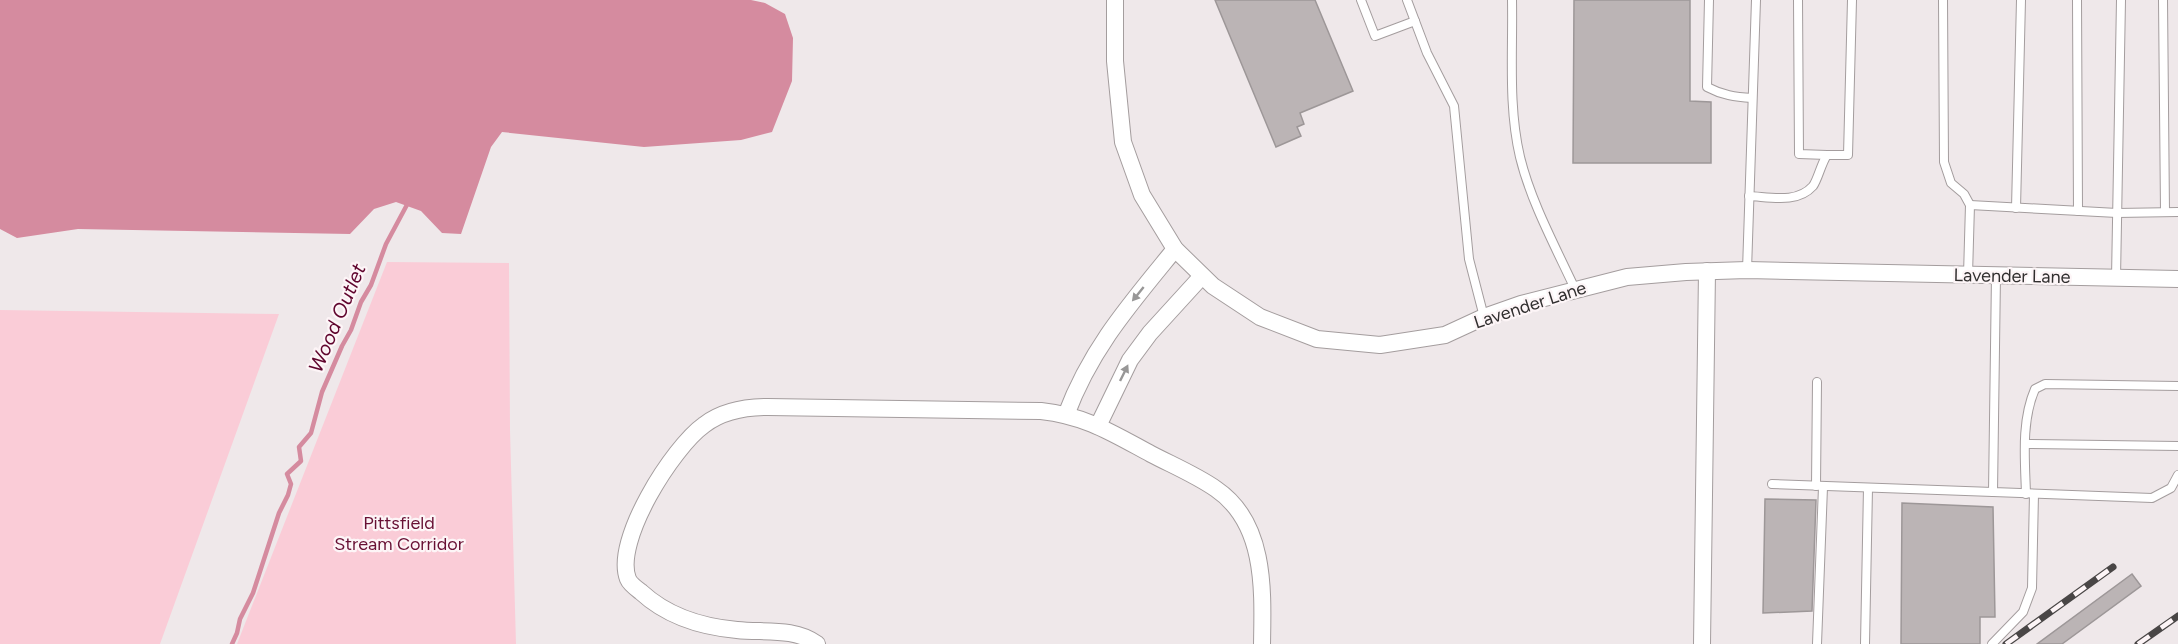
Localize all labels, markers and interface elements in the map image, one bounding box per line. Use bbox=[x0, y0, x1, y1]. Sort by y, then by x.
water label: Wood Outlet bbox=[303, 260, 371, 376]
street label: Lavender Lane bbox=[1953, 264, 2071, 288]
street label: Lavender Lane bbox=[1471, 276, 1589, 334]
one-way arrow bbox=[1131, 286, 1144, 302]
one-way arrow bbox=[1119, 364, 1128, 381]
park label: Pittsfield Stream Corridor bbox=[334, 512, 464, 555]

